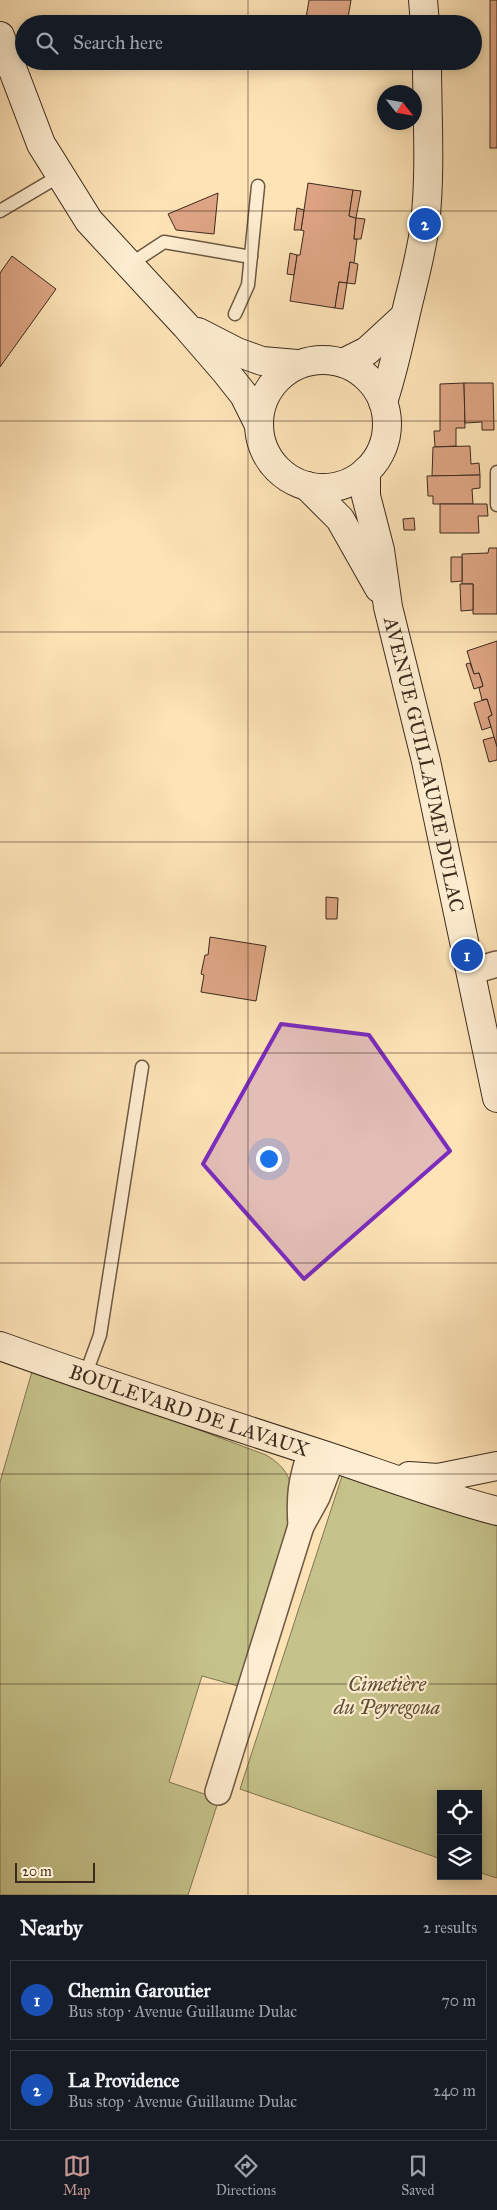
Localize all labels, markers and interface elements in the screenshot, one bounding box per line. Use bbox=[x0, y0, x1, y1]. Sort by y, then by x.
search box bbox=[15, 15, 482, 70]
icon: search bbox=[33, 29, 61, 57]
text: Search here bbox=[73, 31, 163, 54]
north arrow bbox=[377, 85, 422, 130]
pin: 2 bbox=[409, 205, 441, 243]
street label: AVENUE GUILLAUME DULAC bbox=[379, 614, 469, 914]
pin: 1 bbox=[451, 936, 483, 974]
your location bbox=[256, 1146, 282, 1172]
street label: BOULEVARD DE LAVAUX bbox=[66, 1359, 313, 1462]
park label: Cimetière du Peyregoua bbox=[333, 1672, 440, 1719]
map controls bbox=[437, 1790, 482, 1880]
button: locate bbox=[437, 1790, 482, 1835]
button: layers bbox=[437, 1835, 482, 1880]
scale bar bbox=[15, 1860, 95, 1883]
text: 20 m bbox=[22, 1863, 52, 1880]
text: Nearby bbox=[20, 1915, 83, 1941]
text: 2 results bbox=[423, 1918, 477, 1937]
text: Chemin Garoutier bbox=[68, 1979, 211, 2002]
text: 1 bbox=[34, 1991, 40, 2010]
text: 70 m bbox=[441, 1991, 476, 2010]
text: Bus stop · Avenue Guillaume Dulac bbox=[68, 2002, 297, 2021]
text: La Providence bbox=[68, 2069, 180, 2092]
text: 2 bbox=[33, 2081, 41, 2100]
text: 240 m bbox=[433, 2081, 476, 2100]
text: Bus stop · Avenue Guillaume Dulac bbox=[68, 2092, 297, 2111]
tab: Map bbox=[63, 2152, 91, 2199]
tab: Directions bbox=[216, 2152, 276, 2199]
tab: Saved bbox=[401, 2152, 434, 2199]

